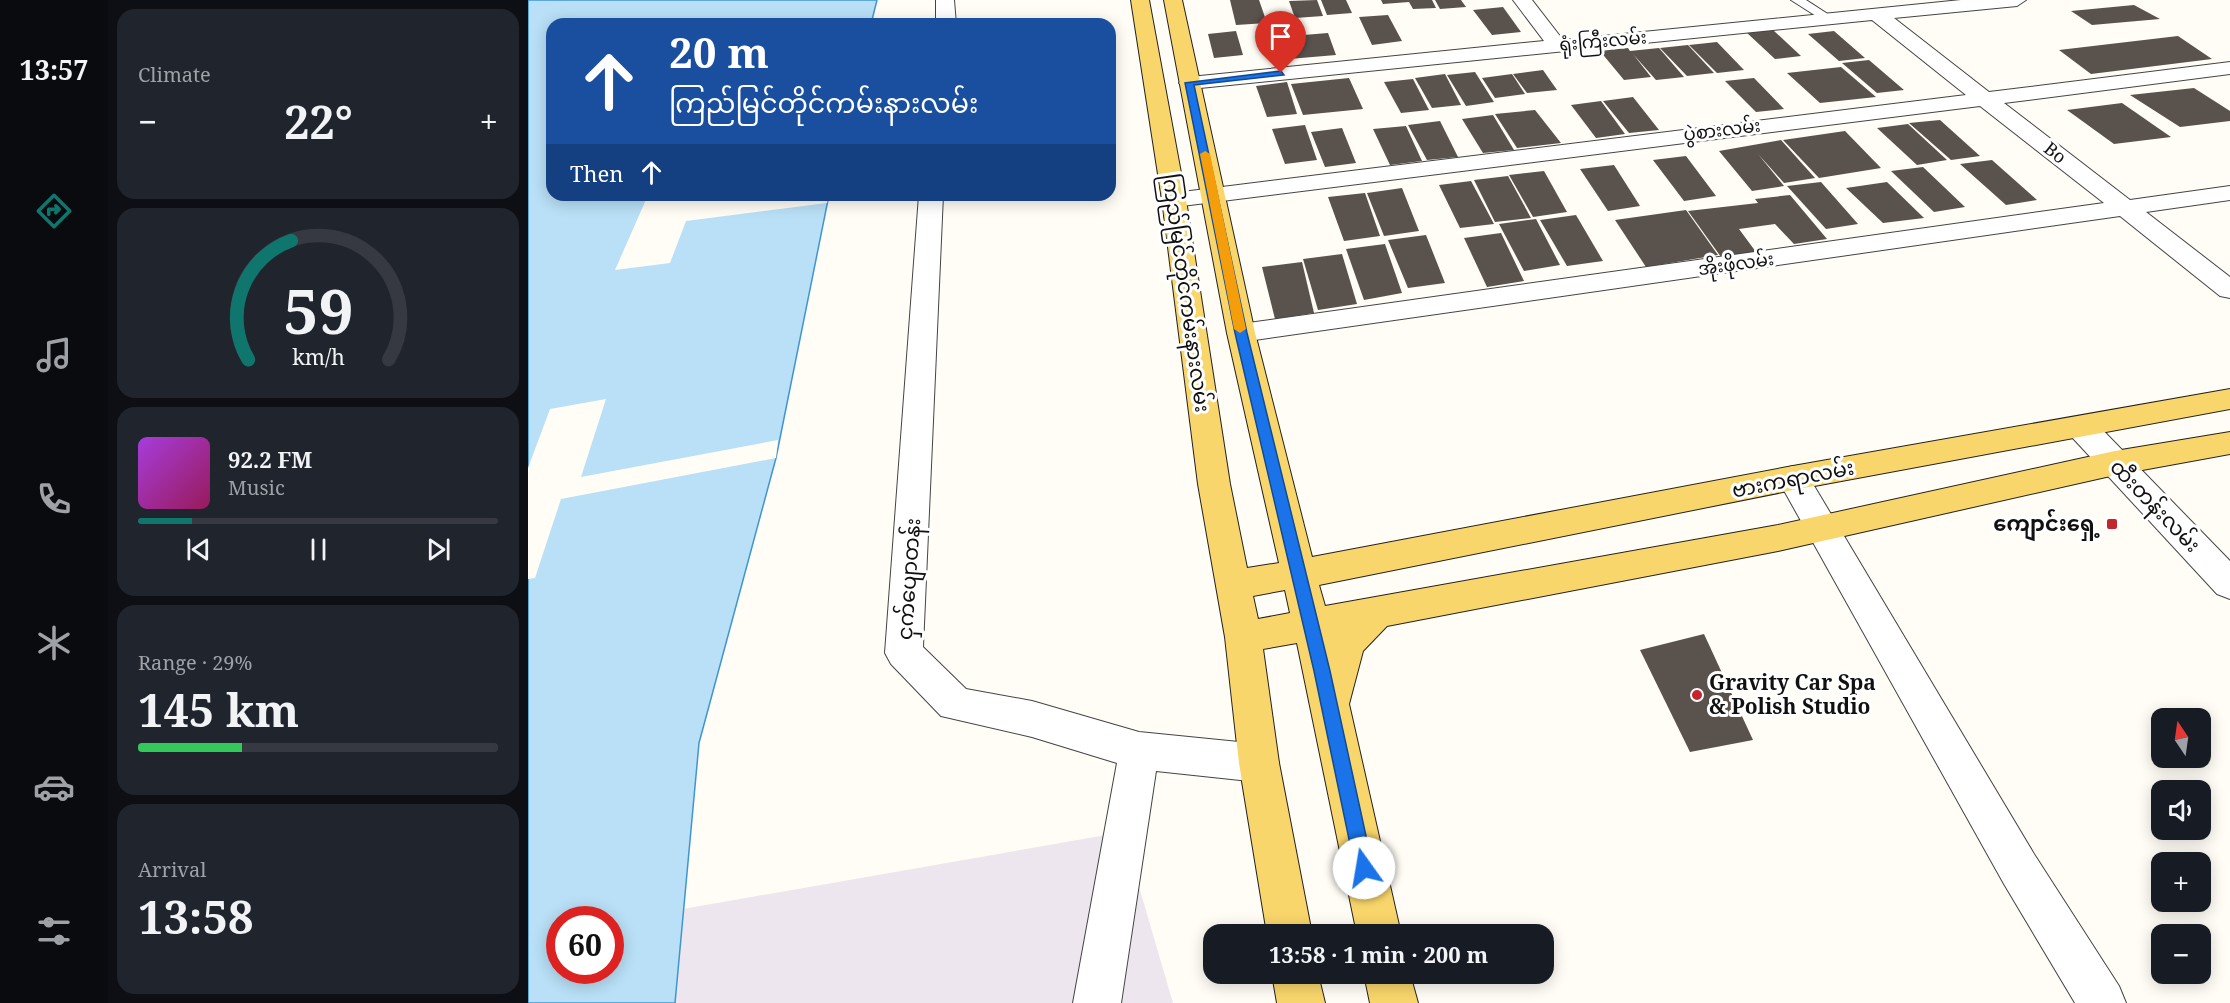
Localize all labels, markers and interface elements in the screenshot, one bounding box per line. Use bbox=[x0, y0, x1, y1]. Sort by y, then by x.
pin bbox=[1255, 11, 1306, 73]
icon: arrive bbox=[1264, 20, 1297, 53]
text: 20 m bbox=[669, 23, 769, 80]
street label: ရုံးကြီးလမ်း bbox=[1558, 23, 1648, 60]
icon: ahead bbox=[570, 42, 648, 120]
text: 13:57 bbox=[19, 51, 89, 88]
text: Climate bbox=[138, 61, 211, 88]
text: ကြည်မြင်တိုင်ကမ်းနားလမ်း bbox=[669, 84, 978, 121]
text: 22° bbox=[284, 91, 353, 152]
text: − bbox=[138, 99, 157, 144]
text: + bbox=[480, 99, 498, 144]
street label: ပွဲစားလမ်း bbox=[1682, 112, 1762, 150]
street label: Bo bbox=[2039, 136, 2072, 169]
icon: ahead bbox=[635, 156, 668, 189]
text: Then bbox=[570, 158, 623, 188]
street label: ကြည်မြင်တိုင်ကမ်းနားလမ်း bbox=[1152, 172, 1219, 414]
icon: directions bbox=[33, 190, 75, 232]
street label: အိုးဖိုလမ်း bbox=[1696, 245, 1776, 284]
text: 59 bbox=[283, 267, 353, 352]
icon: music bbox=[33, 334, 75, 376]
text: km/h bbox=[292, 342, 345, 371]
text: 92.2 FM bbox=[228, 444, 312, 474]
street label: ဗားကရာလမ်း bbox=[1729, 451, 1857, 507]
street label: ထီးတန်းလမ်း bbox=[2101, 452, 2208, 561]
text: Music bbox=[228, 474, 285, 501]
icon: phone bbox=[33, 478, 75, 520]
place label: ကျောင်းရှေ့ bbox=[1993, 508, 2100, 542]
street label: ငှက်ပျောတန်း bbox=[889, 517, 931, 641]
marker: ကျောင်းရှေ့ bbox=[2105, 517, 2119, 531]
icon: previous bbox=[182, 533, 215, 566]
icon: pause bbox=[302, 533, 335, 566]
icon: next bbox=[422, 533, 455, 566]
icon: climate bbox=[33, 622, 75, 664]
text: Range · 29% bbox=[138, 649, 252, 676]
place label: Gravity Car Spa & Polish Studio bbox=[1709, 668, 1876, 720]
text: 145 km bbox=[138, 679, 299, 740]
marker: Gravity Car Spa & Polish Studio bbox=[1690, 688, 1704, 702]
north arrow bbox=[2151, 708, 2211, 768]
map controls bbox=[2151, 708, 2211, 984]
icon: car bbox=[33, 766, 75, 808]
button: sound bbox=[2151, 780, 2211, 840]
position arrow bbox=[1332, 836, 1396, 900]
button: + bbox=[2151, 852, 2211, 912]
text: Arrival bbox=[138, 856, 206, 883]
text: 13:58 bbox=[138, 886, 253, 947]
speed limit sign: 60 bbox=[546, 906, 624, 984]
icon: filters bbox=[33, 910, 75, 952]
button: − bbox=[2151, 924, 2211, 984]
text: 13:58 · 1 min · 200 m bbox=[1269, 939, 1488, 969]

